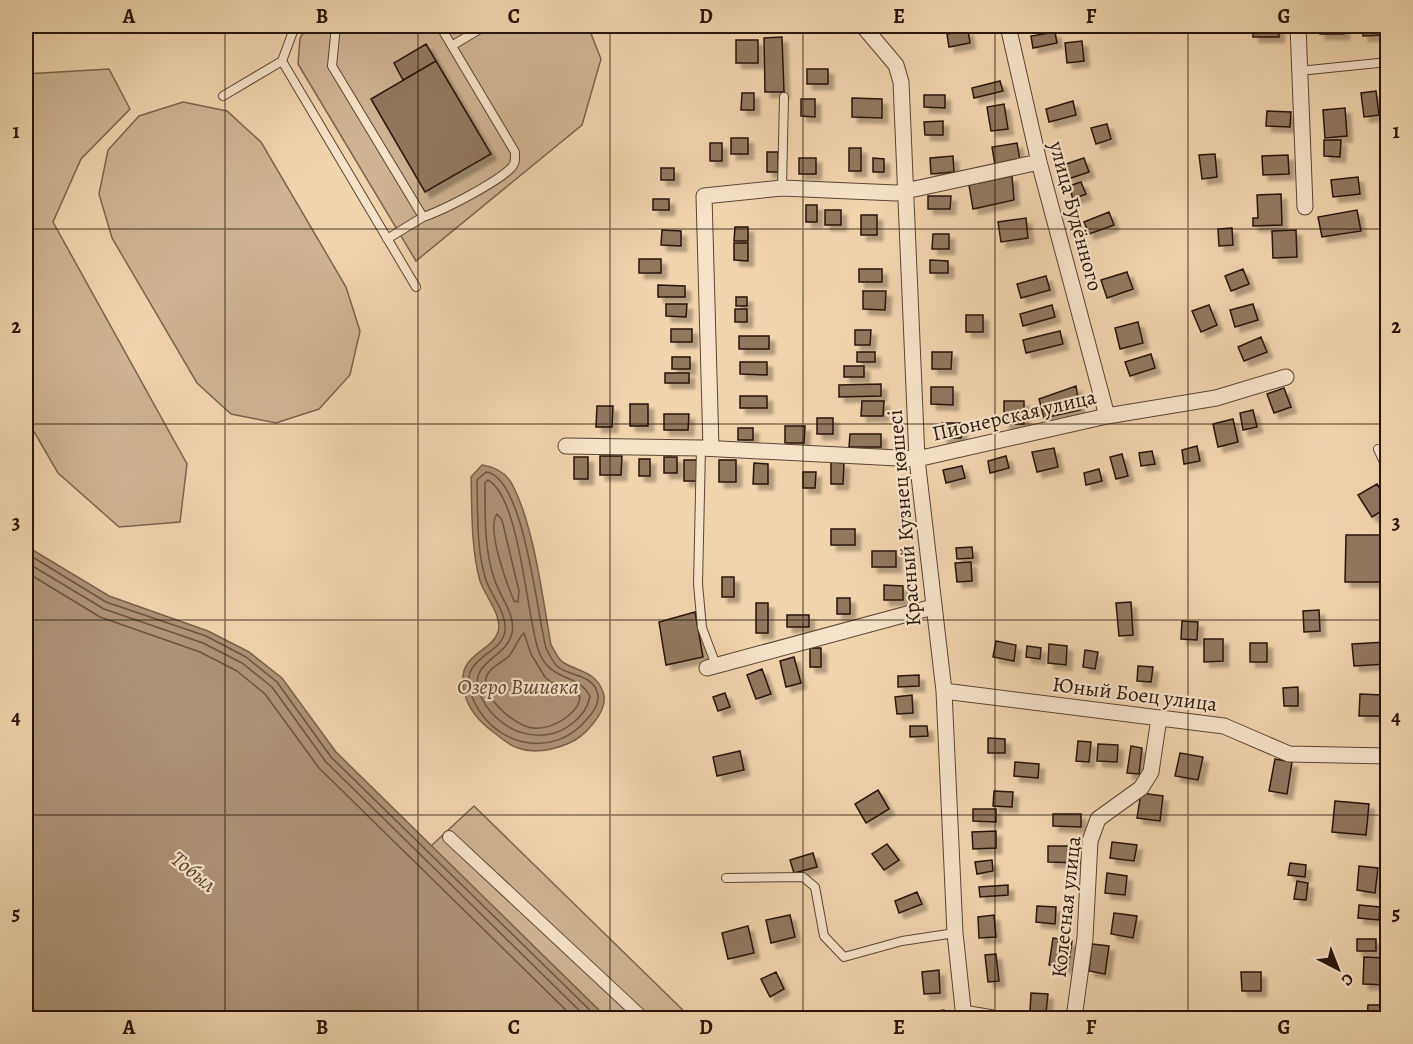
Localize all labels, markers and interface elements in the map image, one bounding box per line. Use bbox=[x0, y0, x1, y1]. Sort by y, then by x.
text: A bbox=[122, 3, 136, 30]
text: B bbox=[316, 3, 328, 30]
text: C bbox=[508, 3, 520, 30]
text: D bbox=[699, 3, 713, 30]
text: E bbox=[893, 3, 905, 30]
text: F bbox=[1086, 3, 1097, 30]
text: G bbox=[1277, 3, 1291, 30]
text: 1 bbox=[12, 118, 20, 145]
text: 1 bbox=[1392, 118, 1400, 145]
street label: улица Будённого bbox=[1042, 137, 1109, 294]
text: 2 bbox=[11, 313, 21, 340]
text: 2 bbox=[1391, 313, 1401, 340]
street label: Пионерская улица bbox=[929, 382, 1099, 447]
street label: Красный Кузнец көшесі bbox=[881, 408, 927, 627]
text: 3 bbox=[12, 509, 20, 536]
text: 3 bbox=[1392, 509, 1400, 536]
street label: Юный Боец улица bbox=[1051, 670, 1219, 718]
water label: Озеро Вшивка bbox=[457, 672, 579, 702]
text: 4 bbox=[11, 704, 21, 731]
text: 4 bbox=[1391, 704, 1401, 731]
street label: Колесная улица bbox=[1045, 834, 1087, 979]
water label: Тобыл bbox=[164, 844, 223, 900]
text: 5 bbox=[12, 900, 20, 927]
text: 5 bbox=[1392, 900, 1400, 927]
north arrow bbox=[1308, 939, 1368, 999]
text: С bbox=[1336, 968, 1358, 991]
text: A bbox=[122, 1014, 136, 1041]
text: B bbox=[316, 1014, 328, 1041]
text: C bbox=[508, 1014, 520, 1041]
text: D bbox=[699, 1014, 713, 1041]
text: E bbox=[893, 1014, 905, 1041]
text: F bbox=[1086, 1014, 1097, 1041]
text: G bbox=[1277, 1014, 1291, 1041]

